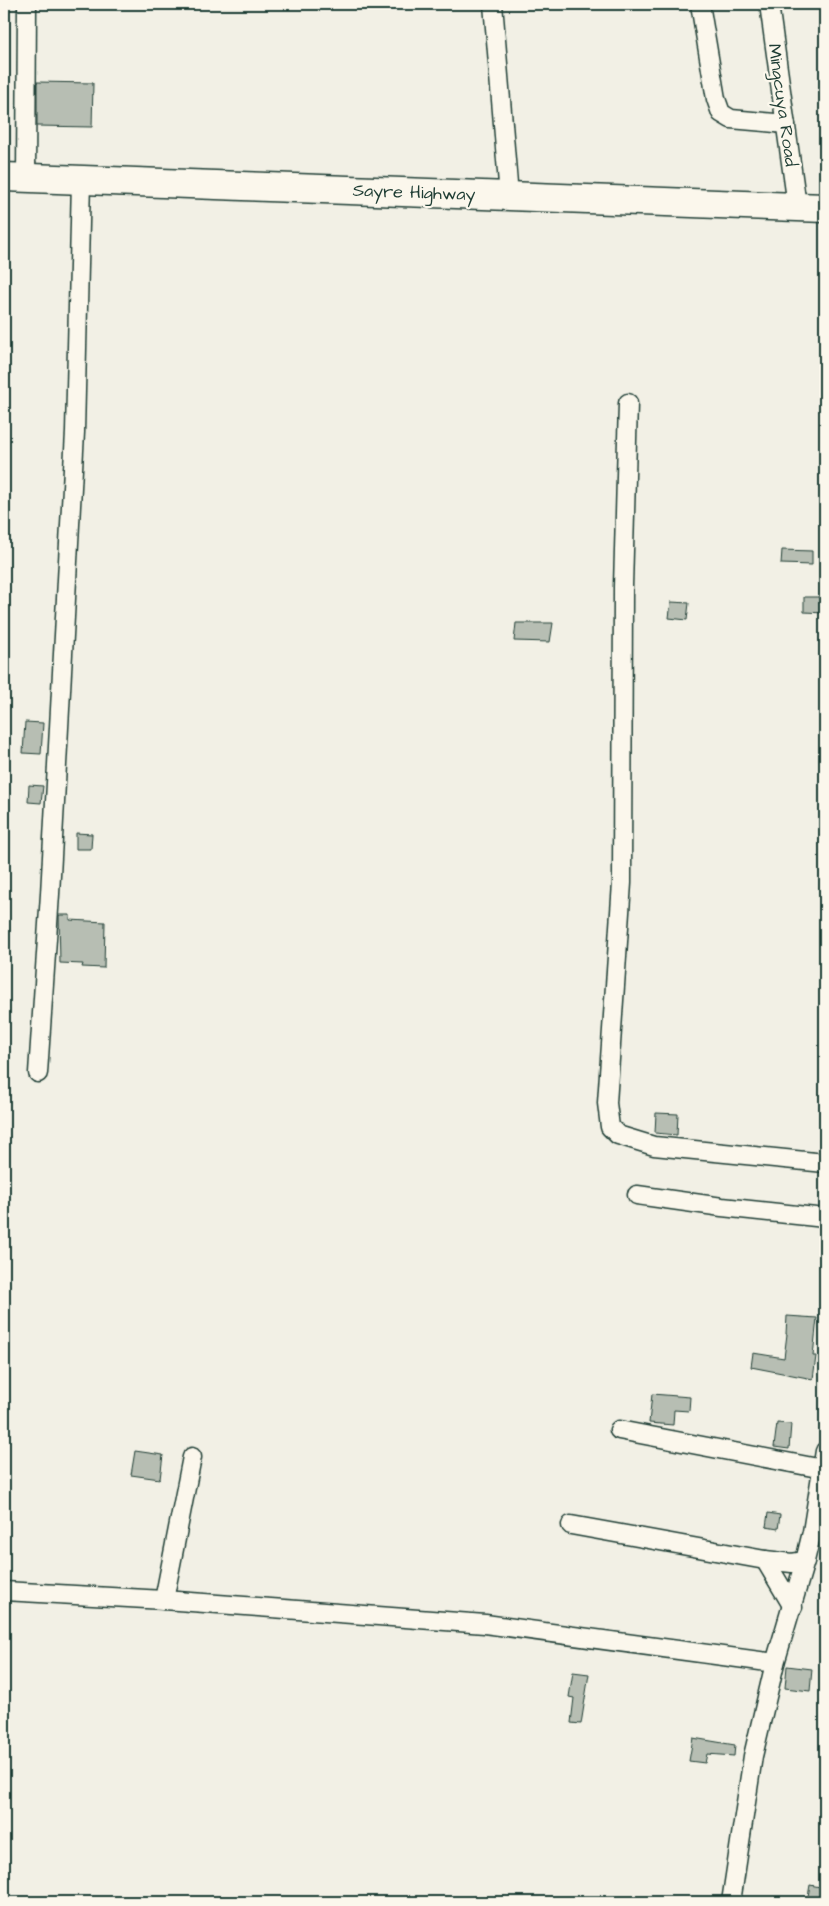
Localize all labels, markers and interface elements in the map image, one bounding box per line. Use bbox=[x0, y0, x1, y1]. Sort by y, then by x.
street label: Mingcuya Road bbox=[761, 42, 804, 168]
street label: Sayre Highway bbox=[352, 178, 476, 208]

